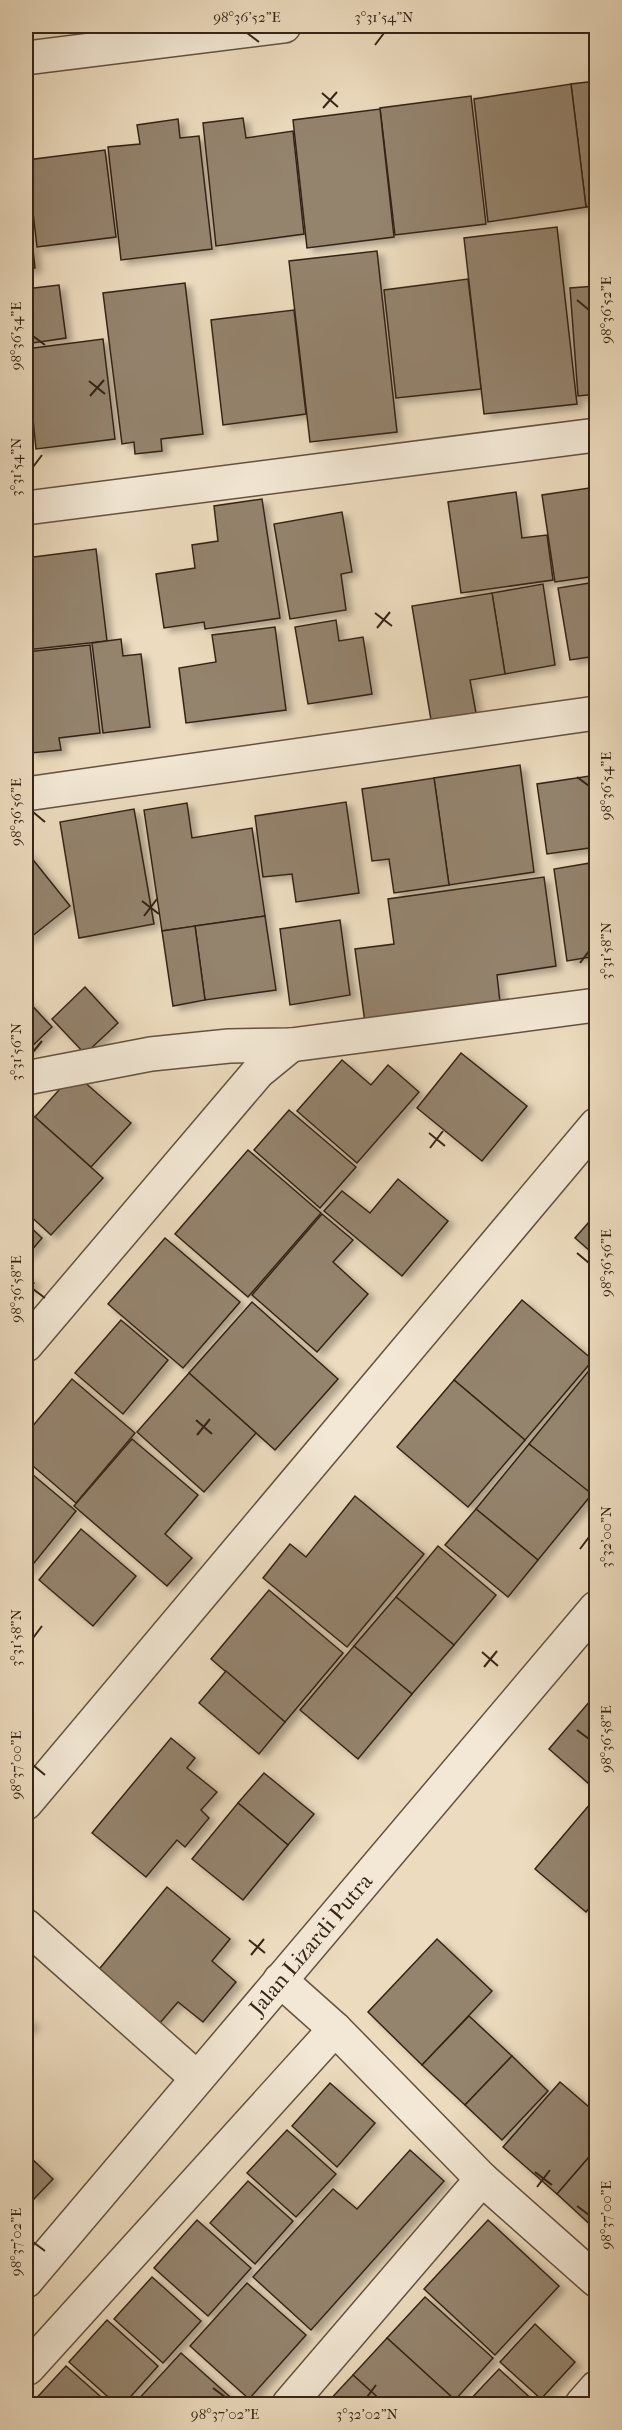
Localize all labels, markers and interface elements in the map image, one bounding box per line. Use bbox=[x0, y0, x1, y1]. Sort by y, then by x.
text: 98°36'52"E bbox=[213, 8, 281, 26]
text: 3°31'54"N bbox=[355, 8, 414, 26]
text: 98°36'52"E bbox=[597, 276, 615, 344]
text: 98°36'54"E bbox=[7, 302, 25, 370]
text: 3°31'54"N bbox=[7, 437, 25, 496]
text: 98°36'54"E bbox=[597, 752, 615, 820]
text: 98°36'56"E bbox=[7, 778, 25, 846]
text: 3°31'58"N bbox=[597, 922, 615, 980]
text: 3°31'56"N bbox=[7, 1022, 25, 1081]
text: 98°36'56"E bbox=[597, 1229, 615, 1297]
text: 98°36'58"E bbox=[7, 1255, 25, 1323]
text: 3°32'00"N bbox=[597, 1505, 615, 1568]
text: 3°31'58"N bbox=[7, 1609, 25, 1667]
text: 98°36'58"E bbox=[597, 1705, 615, 1773]
text: 98°37'00"E bbox=[7, 1730, 25, 1800]
street label: Jalan Lizardi Putra bbox=[243, 1868, 379, 2022]
text: 98°37'00"E bbox=[597, 2180, 615, 2250]
text: 98°37'02"E bbox=[7, 2208, 25, 2276]
text: 98°37'02"E bbox=[191, 2405, 259, 2423]
text: 3°32'02"N bbox=[336, 2405, 399, 2423]

